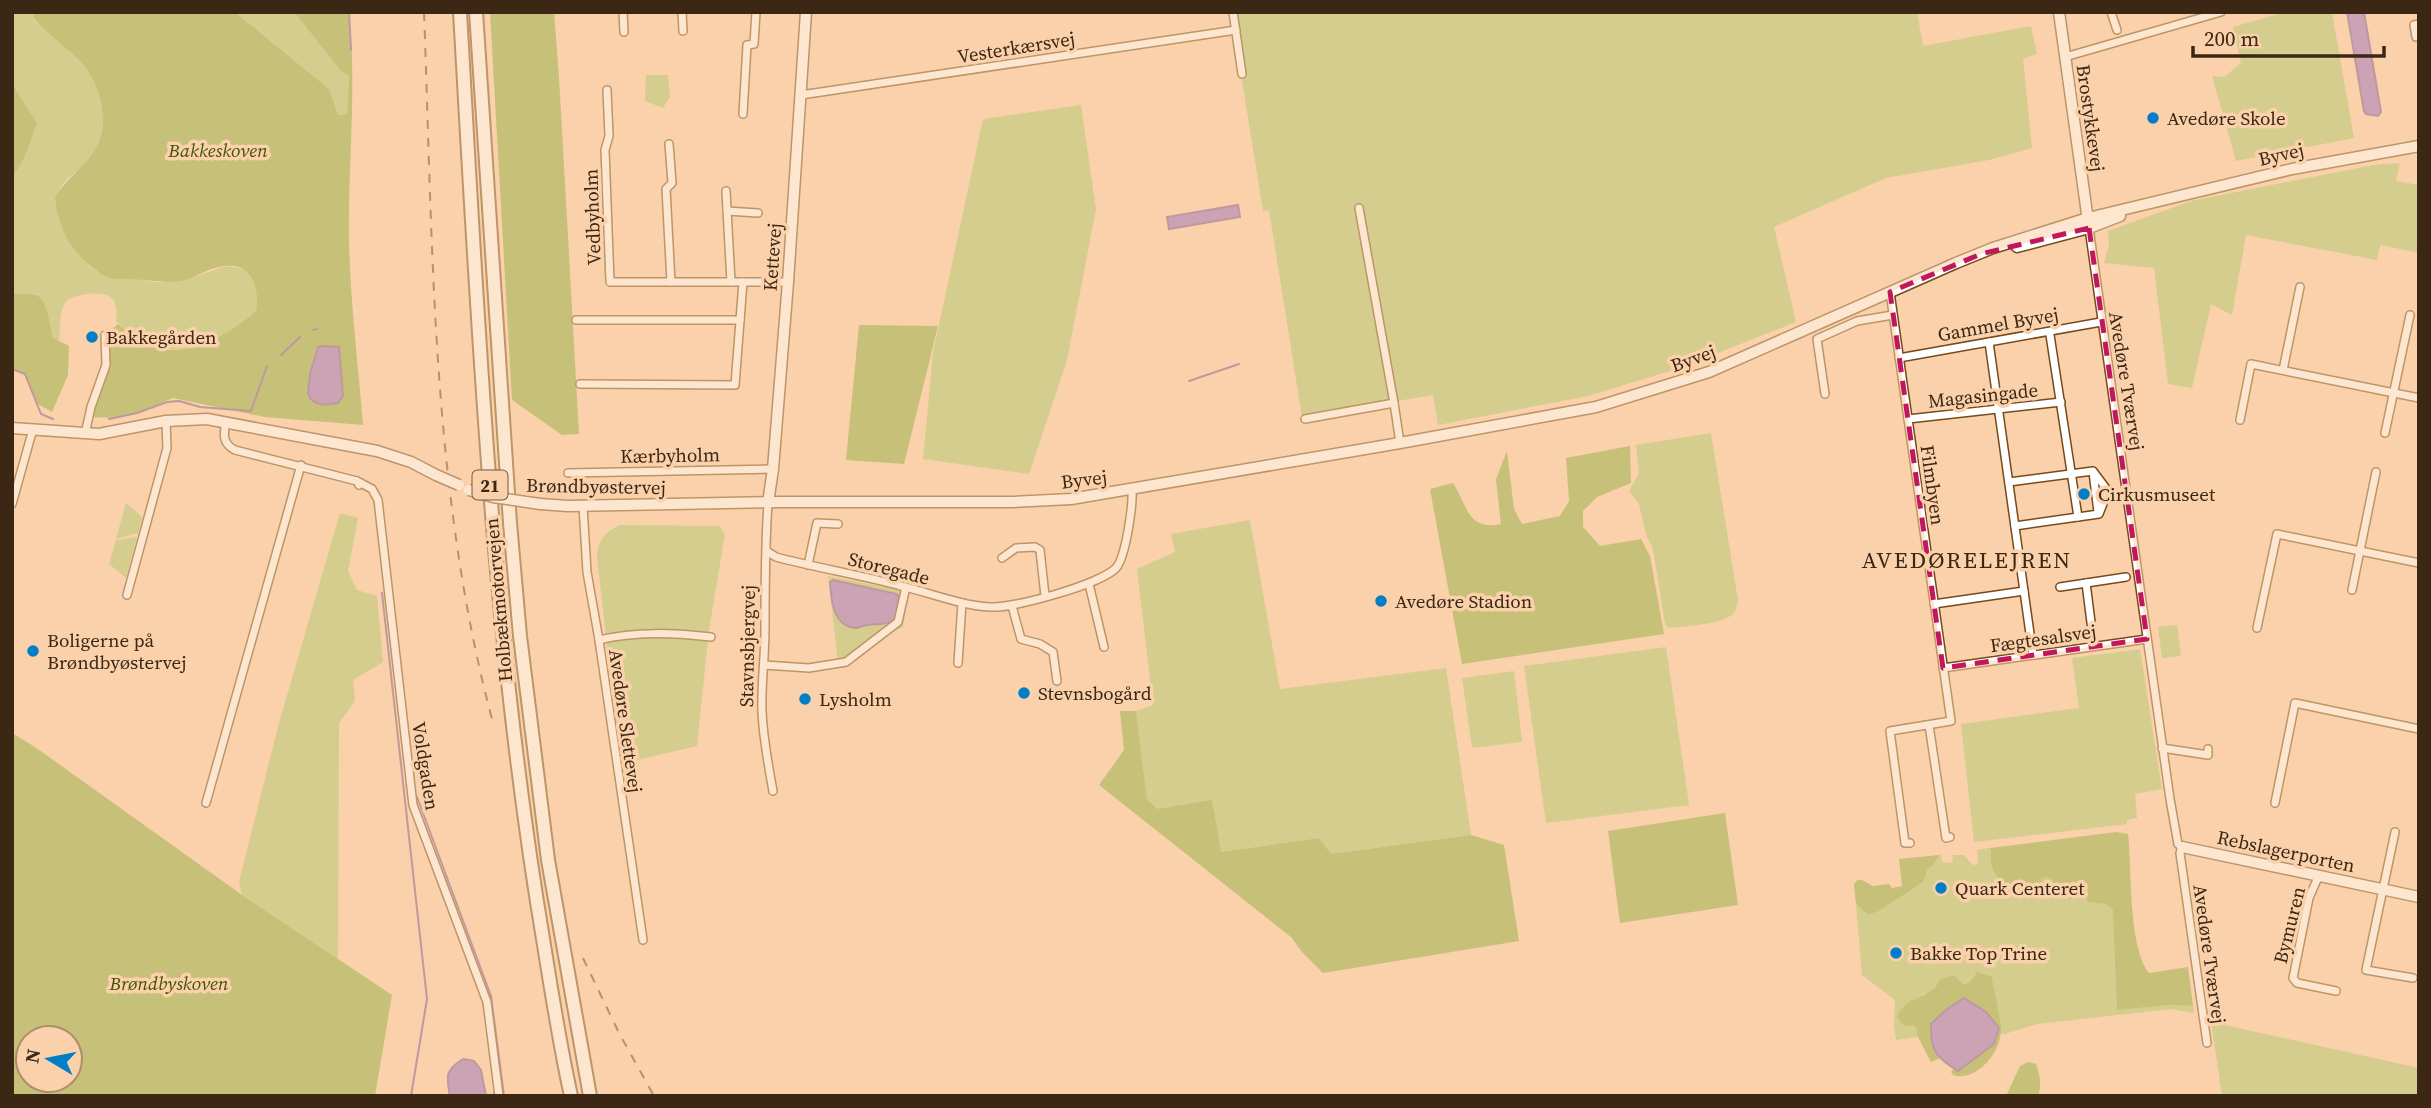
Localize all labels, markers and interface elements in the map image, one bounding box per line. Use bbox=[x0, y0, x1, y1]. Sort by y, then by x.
scale bar bbox=[2193, 14, 2384, 58]
text: 200 m bbox=[2204, 24, 2259, 53]
street label: Vesterkærsvej bbox=[955, 25, 1077, 69]
street label: Brostykkevej bbox=[2071, 63, 2111, 173]
place label: Avedøre Skole bbox=[2167, 105, 2286, 131]
marker: Avedøre Skole bbox=[2145, 110, 2161, 126]
street label: Byvej bbox=[2256, 136, 2306, 172]
park label: Bakkeskoven bbox=[167, 137, 268, 163]
street label: Vedbyholm bbox=[577, 168, 607, 266]
street label: Kettevej bbox=[757, 222, 787, 292]
street label: Gammel Byvej bbox=[1936, 301, 2060, 347]
street label: Avedøre Tværvej bbox=[2103, 310, 2151, 452]
place label: Bakkegården bbox=[106, 324, 217, 350]
marker: Bakkegården bbox=[84, 329, 100, 345]
street label: Byvej bbox=[1667, 338, 1719, 378]
street label: Magasingade bbox=[1927, 376, 2039, 414]
street label: Kærbyholm bbox=[620, 441, 720, 469]
street label: Filmbyen bbox=[1915, 443, 1951, 527]
street label: Byvej bbox=[1060, 463, 1108, 495]
road number: 21 bbox=[472, 471, 508, 500]
street label: Brøndbyøstervej bbox=[526, 472, 666, 500]
place label: Cirkusmuseet bbox=[2098, 481, 2216, 507]
marker: Cirkusmuseet bbox=[2076, 486, 2092, 502]
street label: Holbækmotorvejen bbox=[478, 517, 518, 683]
district label: AVEDØRELEJREN bbox=[1862, 544, 2072, 576]
street label: Storegade bbox=[845, 545, 933, 591]
street label: Stavnsbjergvej bbox=[733, 585, 761, 707]
place label: Avedøre Stadion bbox=[1395, 588, 1532, 614]
marker: Avedøre Stadion bbox=[1373, 593, 1389, 609]
street label: Fægtesalsvej bbox=[1988, 618, 2098, 658]
place label: Boligerne på Brøndbyøstervej bbox=[47, 627, 187, 675]
marker: Boligerne på Brøndbyøstervej bbox=[25, 643, 41, 659]
street label: Avedøre Slettevej bbox=[603, 648, 649, 794]
place label: Stevnsbogård bbox=[1038, 680, 1152, 706]
marker: Stevnsbogård bbox=[1016, 685, 1032, 701]
place label: Lysholm bbox=[819, 686, 892, 712]
marker: Lysholm bbox=[797, 691, 813, 707]
street label: Voldgaden bbox=[406, 720, 446, 812]
street label: Rebslagerporten bbox=[2215, 824, 2357, 878]
place label: Quark Centeret bbox=[1955, 875, 2085, 901]
marker: Quark Centeret bbox=[1933, 880, 1949, 896]
street label: Avedøre Tværvej bbox=[2187, 883, 2233, 1025]
street label: Bymuren bbox=[2267, 884, 2311, 966]
place label: Bakke Top Trine bbox=[1910, 940, 2047, 966]
marker: Bakke Top Trine bbox=[1888, 945, 1904, 961]
park label: Brøndbyskoven bbox=[109, 970, 229, 996]
north arrow bbox=[14, 1024, 84, 1094]
text: N bbox=[18, 1047, 46, 1065]

